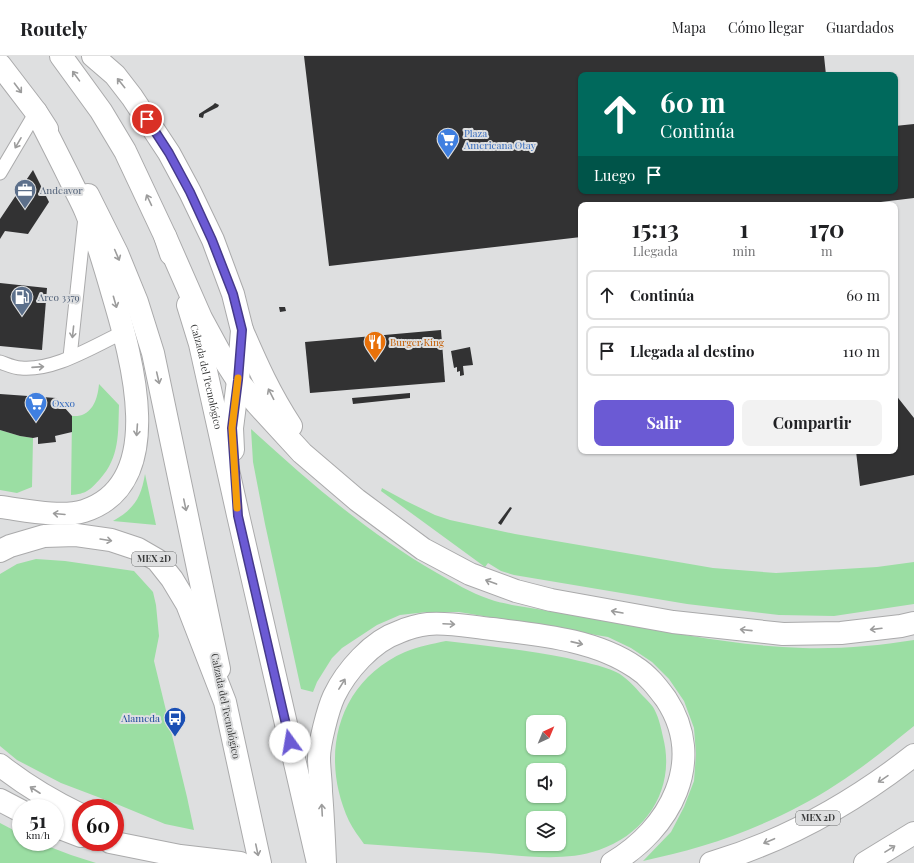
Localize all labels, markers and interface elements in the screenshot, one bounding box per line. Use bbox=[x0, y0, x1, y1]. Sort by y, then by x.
text: Routely bbox=[20, 15, 87, 41]
text: Mapa bbox=[672, 18, 706, 37]
text: Cómo llegar bbox=[728, 18, 804, 37]
text: Guardados bbox=[826, 18, 894, 37]
one-way arrow bbox=[72, 71, 80, 82]
one-way arrow bbox=[117, 77, 126, 88]
one-way arrow bbox=[14, 83, 22, 94]
text: 60 m bbox=[660, 83, 726, 120]
icon: ahead bbox=[594, 88, 646, 140]
pin bbox=[130, 102, 164, 136]
icon: arrive bbox=[136, 108, 158, 130]
text: Continúa bbox=[660, 119, 735, 143]
supermarket icon: Plaza Americana Otay bbox=[435, 126, 461, 159]
place label: Plaza Americana Otay bbox=[463, 126, 536, 152]
one-way arrow bbox=[13, 136, 21, 148]
icon: arrive bbox=[643, 164, 665, 186]
text: Luego bbox=[594, 165, 635, 185]
office icon: Andeavor bbox=[12, 177, 38, 210]
place label: Andeavor bbox=[39, 183, 83, 197]
one-way arrow bbox=[145, 195, 152, 207]
text: 15:13 bbox=[631, 212, 679, 244]
text: 1 bbox=[739, 212, 749, 244]
text: 170 bbox=[809, 212, 845, 244]
text: Llegada bbox=[633, 242, 678, 259]
text: min bbox=[732, 242, 756, 259]
text: m bbox=[821, 242, 833, 259]
one-way arrow bbox=[114, 249, 121, 261]
fuel station icon: Arco 3379 bbox=[9, 284, 35, 317]
icon: ahead bbox=[596, 284, 618, 306]
text: Continúa bbox=[630, 285, 694, 305]
text: 60 m bbox=[846, 285, 880, 305]
place label: Arco 3379 bbox=[37, 290, 80, 304]
one-way arrow bbox=[112, 295, 119, 308]
street label: Calzada del Tecnológico bbox=[187, 322, 226, 431]
one-way arrow bbox=[69, 325, 76, 338]
restaurant icon: Burger King bbox=[362, 329, 388, 362]
place label: Burger King bbox=[390, 335, 445, 349]
icon: arrive bbox=[596, 340, 618, 362]
text: Llegada al destino bbox=[630, 341, 754, 361]
text: 110 m bbox=[843, 341, 880, 361]
one-way arrow bbox=[31, 363, 44, 370]
one-way arrow bbox=[155, 371, 163, 384]
one-way arrow bbox=[267, 388, 274, 400]
supermarket icon: Oxxo bbox=[23, 390, 49, 423]
place label: Oxxo bbox=[52, 396, 75, 410]
button: Salir bbox=[594, 400, 734, 446]
button: Compartir bbox=[742, 400, 882, 446]
one-way arrow bbox=[134, 423, 141, 436]
one-way arrow bbox=[181, 498, 189, 511]
one-way arrow bbox=[53, 510, 66, 517]
one-way arrow bbox=[99, 536, 112, 544]
road number: MEX 2D bbox=[132, 552, 176, 566]
one-way arrow bbox=[486, 578, 498, 586]
one-way arrow bbox=[611, 608, 624, 616]
one-way arrow bbox=[442, 621, 455, 628]
one-way arrow bbox=[870, 625, 883, 633]
one-way arrow bbox=[740, 626, 753, 634]
one-way arrow bbox=[570, 640, 583, 647]
street label: Calzada del Tecnológico bbox=[208, 652, 244, 761]
one-way arrow bbox=[338, 678, 346, 690]
bus stop icon: Alameda bbox=[162, 705, 188, 738]
place label: Alameda bbox=[120, 711, 160, 725]
north arrow bbox=[526, 715, 566, 755]
map controls bbox=[526, 715, 566, 851]
position arrow bbox=[269, 721, 311, 763]
button: sound bbox=[526, 763, 566, 803]
one-way arrow bbox=[878, 775, 889, 783]
one-way arrow bbox=[29, 785, 40, 794]
speed limit sign: 60 bbox=[72, 799, 124, 851]
one-way arrow bbox=[319, 804, 326, 817]
text: 51 bbox=[30, 806, 46, 833]
button: layers bbox=[526, 811, 566, 851]
road number: MEX 2D bbox=[796, 811, 840, 825]
text: km/h bbox=[26, 828, 50, 842]
one-way arrow bbox=[763, 838, 775, 845]
one-way arrow bbox=[254, 843, 262, 856]
one-way arrow bbox=[884, 844, 895, 853]

